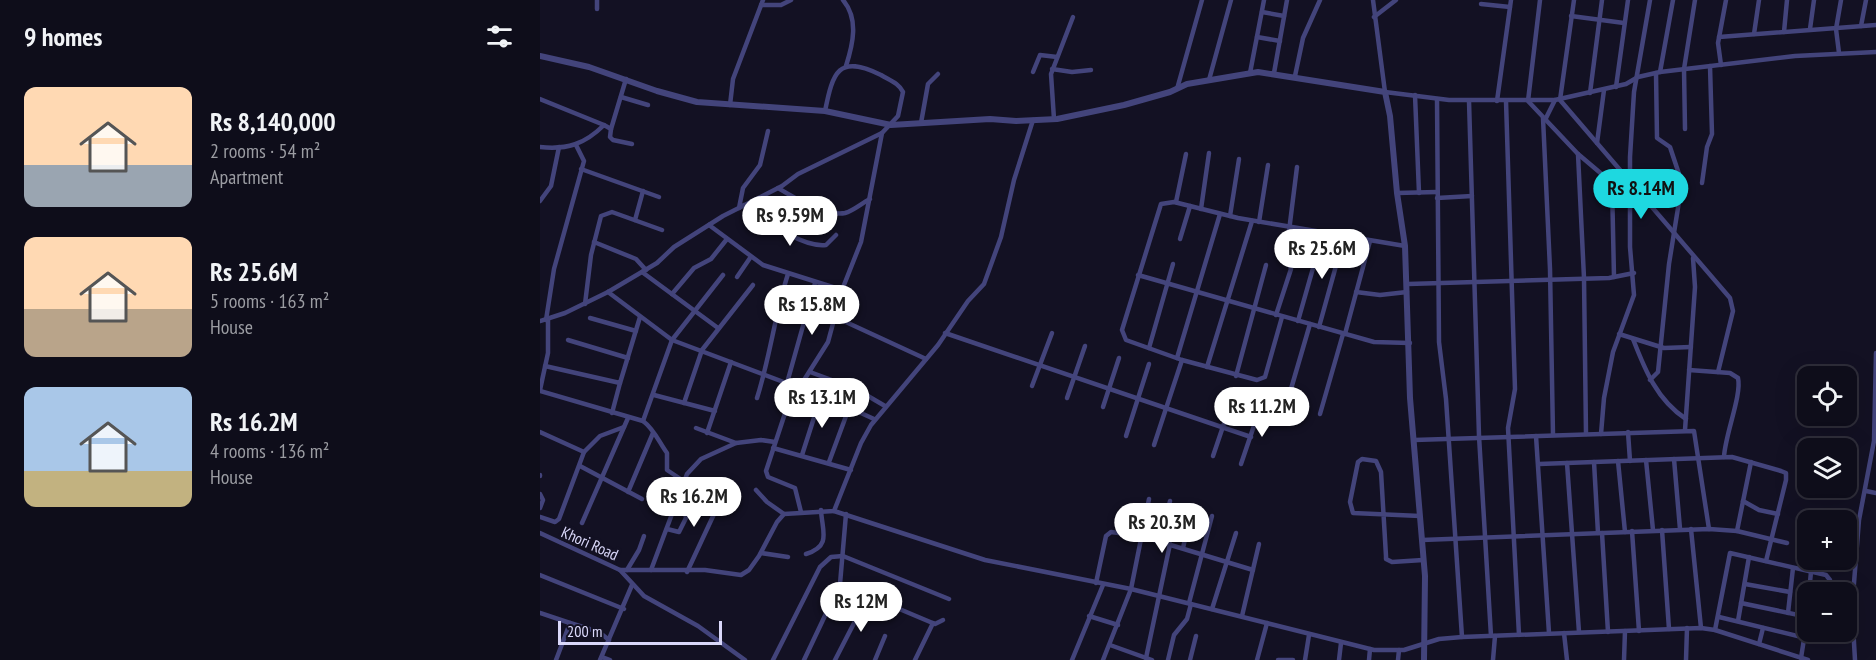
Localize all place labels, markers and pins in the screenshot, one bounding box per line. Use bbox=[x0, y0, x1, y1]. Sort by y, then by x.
pin: Rs 8.14M bbox=[1579, 169, 1703, 220]
pin: Rs 9.59M bbox=[728, 196, 852, 247]
pin: Rs 25.6M bbox=[1260, 229, 1384, 280]
pin: Rs 15.8M bbox=[750, 285, 874, 336]
pin: Rs 13.1M bbox=[760, 378, 884, 429]
pin: Rs 11.2M bbox=[1200, 387, 1324, 438]
pin: Rs 16.2M bbox=[632, 477, 756, 528]
pin: Rs 20.3M bbox=[1100, 503, 1224, 554]
pin: Rs 12M bbox=[812, 582, 910, 633]

